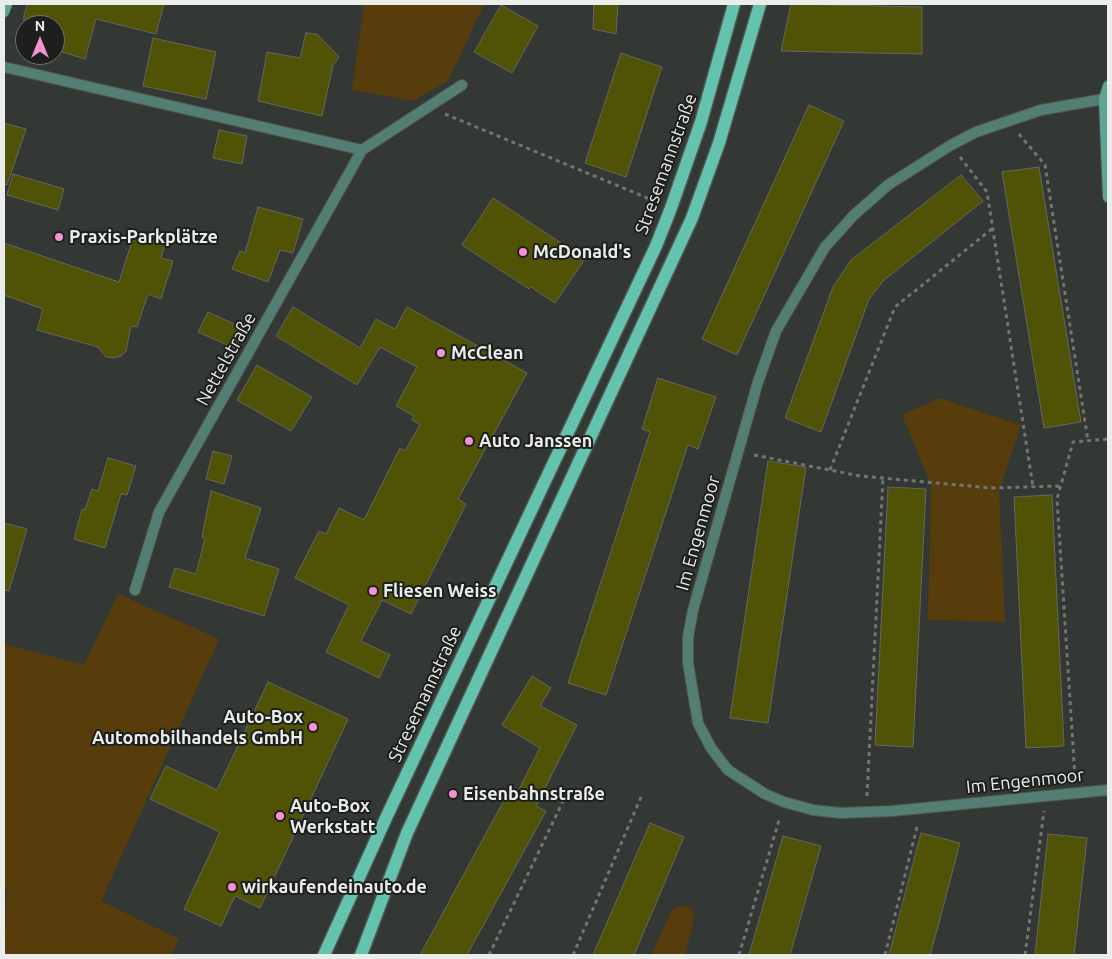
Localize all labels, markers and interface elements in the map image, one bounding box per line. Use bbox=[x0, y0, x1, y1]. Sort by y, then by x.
north arrow bbox=[15, 15, 65, 65]
text: N bbox=[35, 18, 45, 34]
street label: Stresemannstraße bbox=[631, 91, 701, 237]
place label: Praxis-Parkplätze bbox=[69, 226, 218, 248]
marker: Praxis-Parkplätze bbox=[53, 231, 65, 243]
place label: McDonald's bbox=[533, 241, 631, 263]
marker: McDonald's bbox=[517, 246, 529, 258]
street label: Nettelstraße bbox=[192, 309, 260, 409]
place label: McClean bbox=[451, 342, 523, 364]
marker: McClean bbox=[435, 347, 447, 359]
place label: Auto Janssen bbox=[479, 430, 592, 452]
marker: Auto Janssen bbox=[463, 435, 475, 447]
street label: Im Engenmoor bbox=[671, 473, 725, 593]
place label: Fliesen Weiss bbox=[383, 580, 496, 602]
marker: Fliesen Weiss bbox=[367, 585, 379, 597]
street label: Stresemannstraße bbox=[384, 622, 466, 766]
place label: Auto-Box Automobilhandels GmbH bbox=[92, 706, 303, 749]
marker: Auto-Box Automobilhandels GmbH bbox=[307, 721, 319, 733]
street label: Im Engenmoor bbox=[965, 764, 1085, 798]
place label: Eisenbahnstraße bbox=[463, 783, 605, 805]
marker: Eisenbahnstraße bbox=[447, 788, 459, 800]
place label: Auto-Box Werkstatt bbox=[290, 795, 376, 838]
marker: Auto-Box Werkstatt bbox=[274, 810, 286, 822]
place label: wirkaufendeinauto.de bbox=[242, 876, 427, 898]
marker: wirkaufendeinauto.de bbox=[226, 881, 238, 893]

